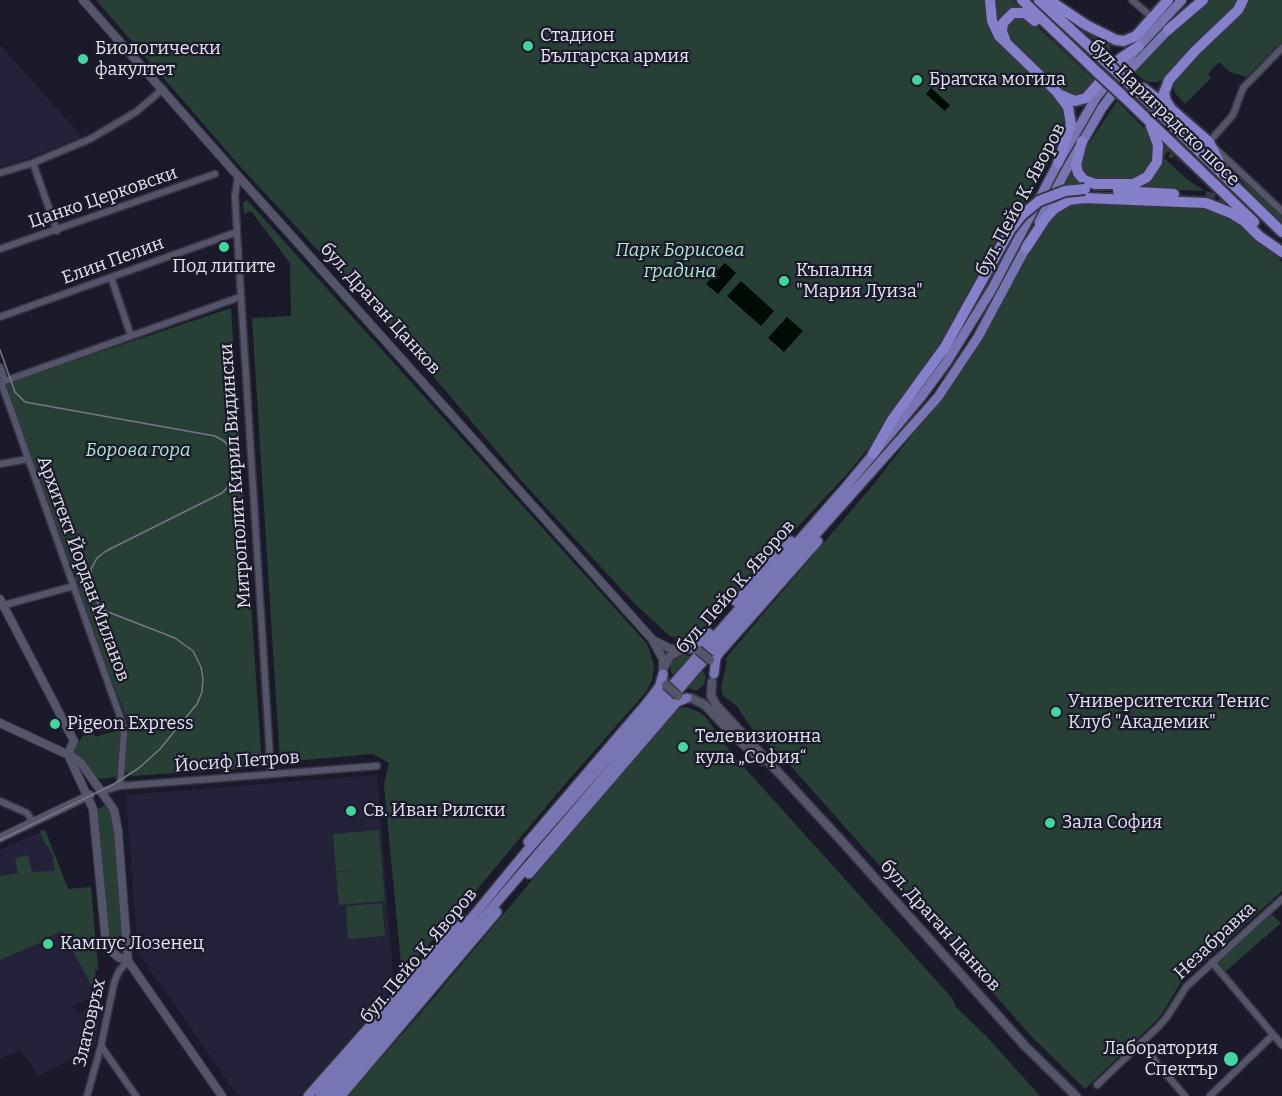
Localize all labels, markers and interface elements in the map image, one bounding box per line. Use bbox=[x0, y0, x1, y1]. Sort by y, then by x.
place label: Стадион Българска армия bbox=[540, 25, 689, 68]
street label: бул. Цариградско шосе bbox=[1084, 35, 1244, 191]
place label: Биологически факултет bbox=[95, 38, 221, 80]
marker: Стадион Българска армия bbox=[521, 39, 535, 53]
marker: Биологически факултет bbox=[76, 52, 90, 66]
place label: Братска могила bbox=[929, 69, 1066, 91]
marker: Братска могила bbox=[910, 73, 924, 87]
street label: бул. Пейо К. Яворов bbox=[972, 120, 1070, 280]
street label: Цанко Церковски bbox=[26, 162, 180, 234]
street label: Елин Пелин bbox=[59, 233, 167, 289]
street label: бул. Драган Цанков bbox=[315, 239, 445, 379]
marker: Под липите bbox=[217, 240, 231, 254]
park label: Парк Борисова градина bbox=[615, 240, 745, 282]
place label: Под липите bbox=[172, 256, 276, 278]
place label: Къпалня "Мария Луиза" bbox=[796, 260, 923, 302]
marker: Къпалня "Мария Луиза" bbox=[777, 274, 791, 288]
street label: Митрополит Кирил Видински bbox=[216, 343, 256, 609]
park label: Борова гора bbox=[86, 440, 190, 462]
street label: Архитект Йордан Миланов bbox=[32, 453, 134, 685]
street label: бул. Пейо К. Яворов bbox=[672, 516, 800, 658]
place label: Университетски Тенис Клуб "Академик" bbox=[1068, 691, 1269, 734]
marker: Университетски Тенис Клуб "Академик" bbox=[1049, 705, 1063, 719]
place label: Pigeon Express bbox=[67, 713, 194, 735]
marker: Pigeon Express bbox=[48, 717, 62, 731]
place label: Телевизионна кула „София“ bbox=[695, 726, 821, 768]
marker: Телевизионна кула „София“ bbox=[676, 740, 690, 754]
street label: Йосиф Петров bbox=[174, 747, 300, 777]
place label: Св. Иван Рилски bbox=[363, 800, 506, 822]
marker: Св. Иван Рилски bbox=[344, 804, 358, 818]
place label: Зала София bbox=[1062, 812, 1162, 834]
marker: Зала София bbox=[1043, 816, 1057, 830]
street label: бул. Драган Цанков bbox=[875, 856, 1005, 996]
street label: бул. Пейо К. Яворов bbox=[356, 884, 482, 1028]
street label: Незабравка bbox=[1170, 898, 1260, 984]
place label: Кампус Лозенец bbox=[60, 933, 204, 955]
marker: Кампус Лозенец bbox=[41, 937, 55, 951]
street label: Златовръх bbox=[69, 977, 111, 1069]
place label: Лаборатория Спектър bbox=[1103, 1038, 1218, 1080]
marker: Лаборатория Спектър bbox=[1222, 1050, 1240, 1068]

